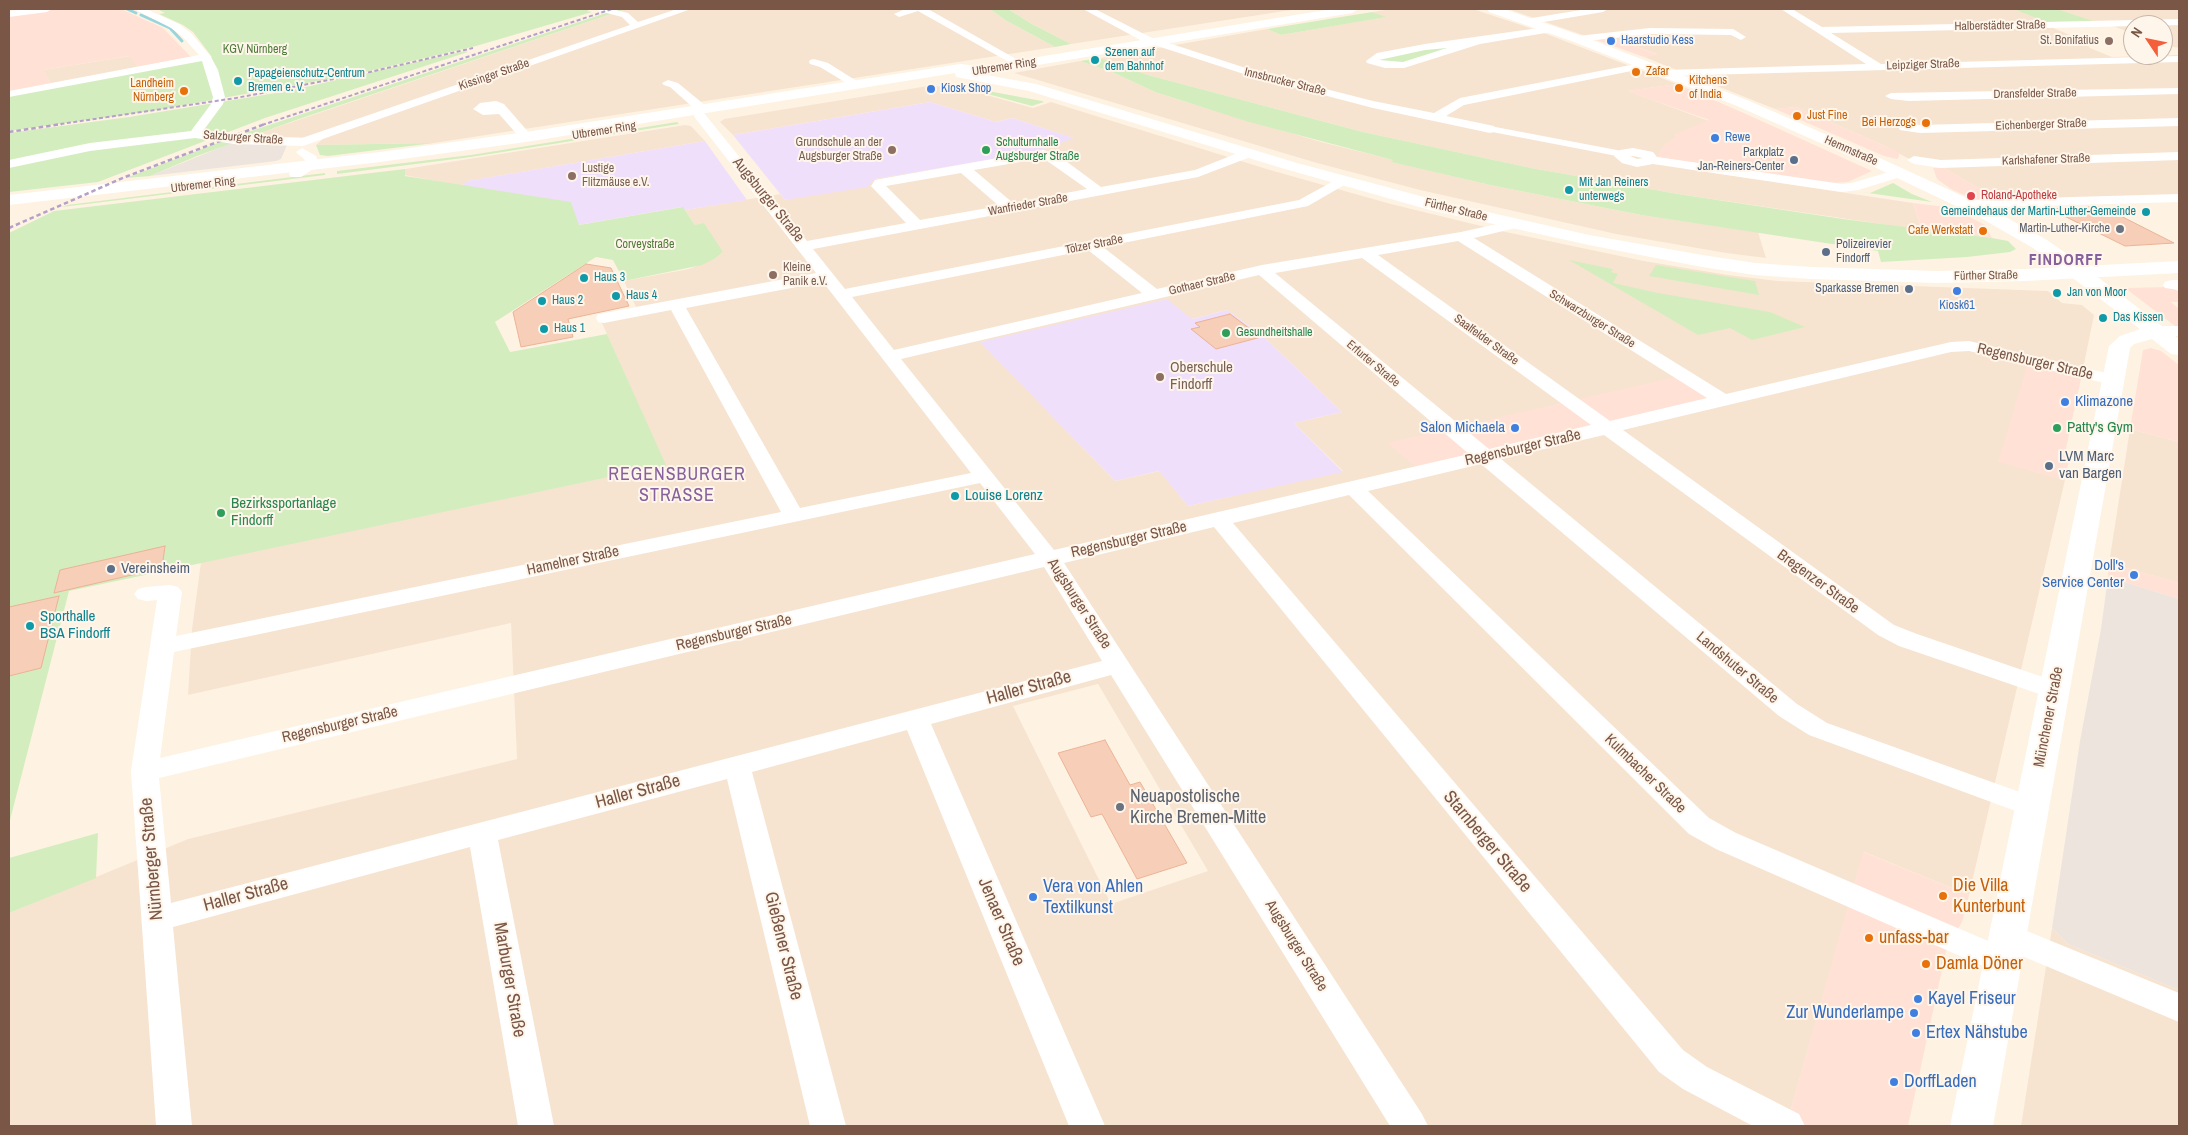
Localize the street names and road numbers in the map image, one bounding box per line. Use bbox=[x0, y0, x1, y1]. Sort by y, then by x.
street label: Halberstädter Straße bbox=[1954, 18, 2046, 34]
street label: Utbremer Ring bbox=[971, 55, 1037, 79]
street label: Kissinger Straße bbox=[457, 56, 531, 94]
street label: Leipziger Straße bbox=[1886, 57, 1960, 73]
street label: Innsbrucker Straße bbox=[1243, 65, 1327, 99]
street label: Dransfelder Straße bbox=[1993, 86, 2077, 102]
street label: Eichenberger Straße bbox=[1995, 116, 2087, 134]
street label: Utbremer Ring bbox=[571, 119, 637, 143]
street label: Salzburger Straße bbox=[203, 128, 283, 148]
street label: Hemmstraße bbox=[1822, 133, 1880, 169]
street label: Karlshafener Straße bbox=[2002, 151, 2090, 169]
street label: Augsburger Straße bbox=[728, 154, 808, 246]
street label: Utbremer Ring bbox=[170, 174, 236, 196]
street label: Wanfrieder Straße bbox=[987, 191, 1069, 219]
street label: Fürther Straße bbox=[1423, 195, 1489, 225]
street label: Tölzer Straße bbox=[1064, 232, 1124, 258]
street label: Fürther Straße bbox=[1954, 268, 2018, 284]
street label: Gothaer Straße bbox=[1167, 269, 1237, 299]
street label: Schwarzburger Straße bbox=[1546, 287, 1638, 351]
street label: Saalfelder Straße bbox=[1451, 312, 1521, 368]
street label: Erfurter Straße bbox=[1343, 338, 1403, 390]
street label: Regensburger Straße bbox=[1975, 340, 2095, 384]
street label: Regensburger Straße bbox=[1463, 426, 1583, 470]
street label: Regensburger Straße bbox=[1069, 518, 1189, 562]
street label: Hamelner Straße bbox=[525, 542, 621, 580]
street label: Bregenzer Straße bbox=[1773, 546, 1863, 618]
street label: Augsburger Straße bbox=[1043, 556, 1115, 652]
street label: Regensburger Straße bbox=[674, 611, 794, 655]
street label: Landshuter Straße bbox=[1692, 628, 1782, 708]
street label: Münchener Straße bbox=[2030, 665, 2068, 769]
street label: Haller Straße bbox=[984, 666, 1074, 710]
street label: Regensburger Straße bbox=[280, 703, 400, 747]
street label: Kulmbacher Straße bbox=[1601, 731, 1689, 817]
street label: Haller Straße bbox=[593, 770, 683, 814]
street label: Starnberger Straße bbox=[1438, 787, 1536, 897]
street label: Nürnberger Straße bbox=[136, 797, 168, 921]
street label: Haller Straße bbox=[201, 873, 291, 917]
street label: Jenaer Straße bbox=[973, 875, 1029, 969]
street label: Gießener Straße bbox=[759, 890, 807, 1002]
street label: Augsburger Straße bbox=[1261, 897, 1331, 995]
street label: Marburger Straße bbox=[488, 921, 530, 1039]

